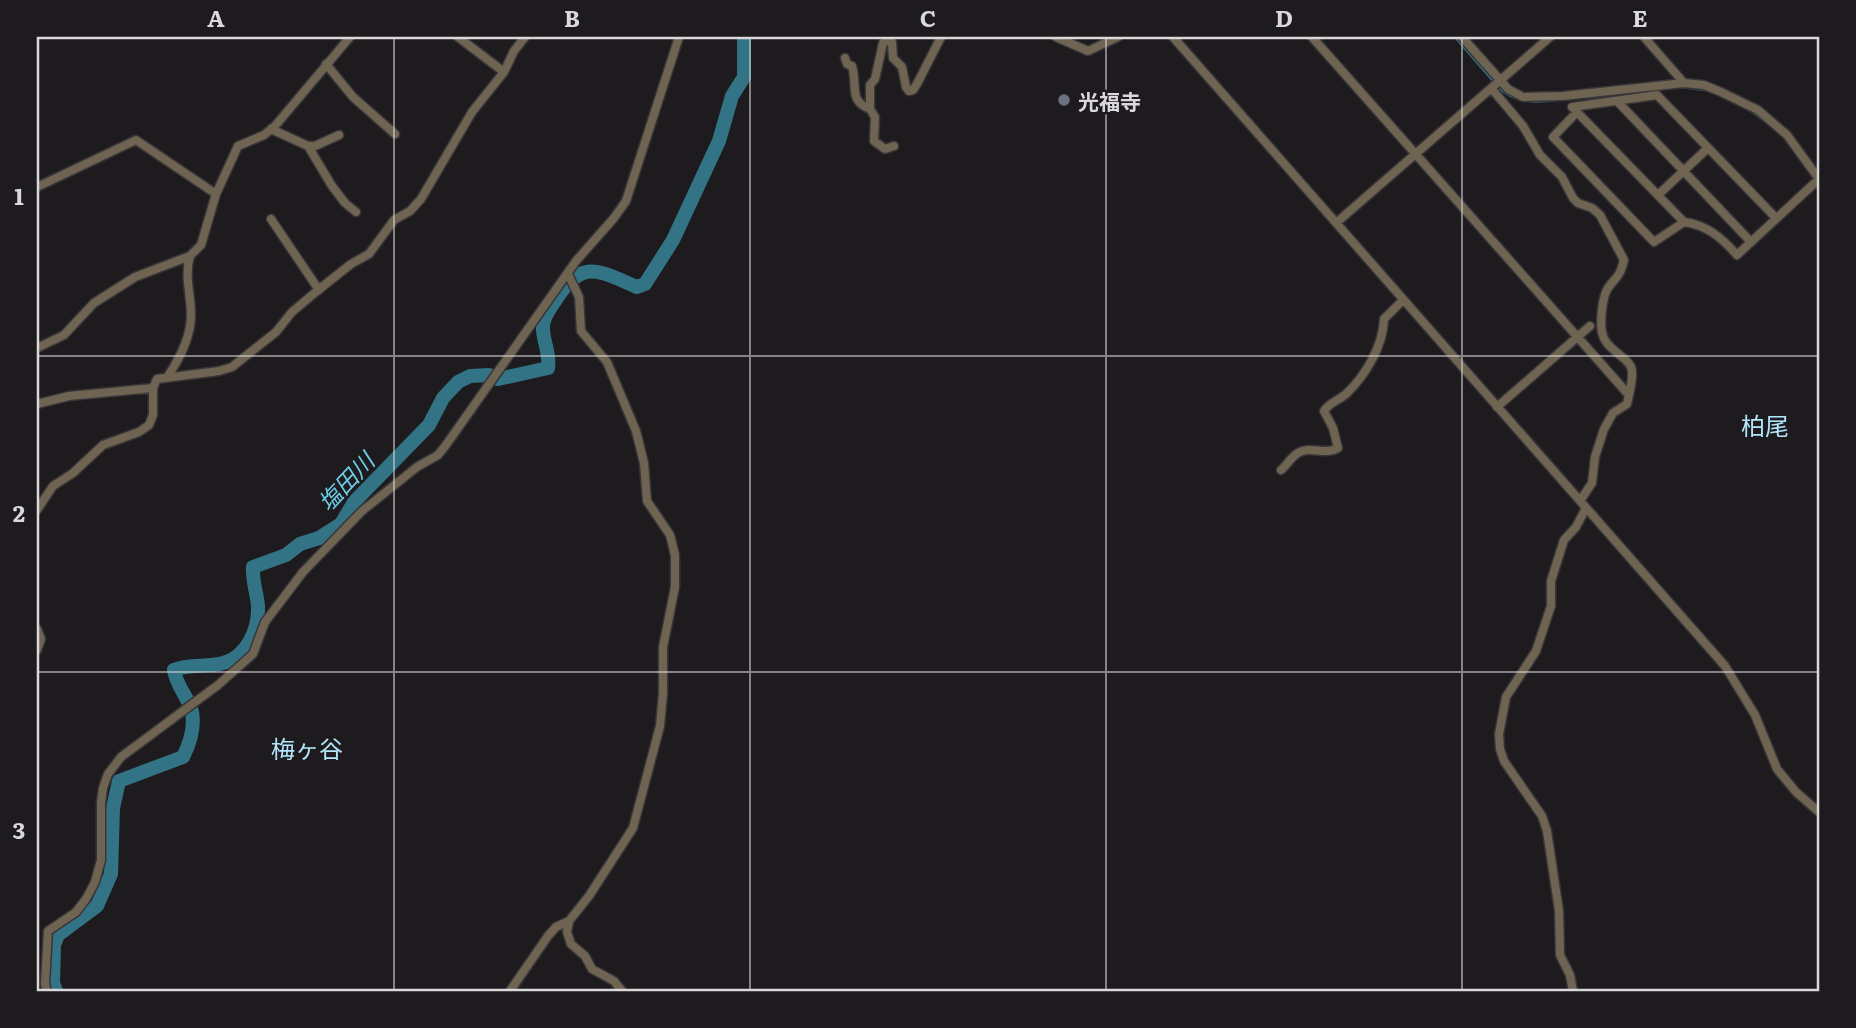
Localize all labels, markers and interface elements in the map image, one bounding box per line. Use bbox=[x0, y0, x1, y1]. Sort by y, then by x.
text: A bbox=[207, 0, 225, 34]
text: B bbox=[564, 0, 580, 34]
text: C bbox=[920, 0, 936, 34]
text: D bbox=[1275, 0, 1293, 34]
text: E bbox=[1632, 0, 1648, 34]
place label: 光福寺 bbox=[1078, 85, 1141, 116]
marker: 光福寺 bbox=[1056, 92, 1072, 108]
text: 1 bbox=[14, 178, 24, 212]
district label: 柏尾 bbox=[1741, 407, 1789, 442]
water label: 塩田川 bbox=[309, 442, 383, 518]
text: 2 bbox=[13, 495, 25, 529]
district label: 梅ヶ谷 bbox=[271, 730, 343, 765]
text: 3 bbox=[13, 812, 25, 846]

